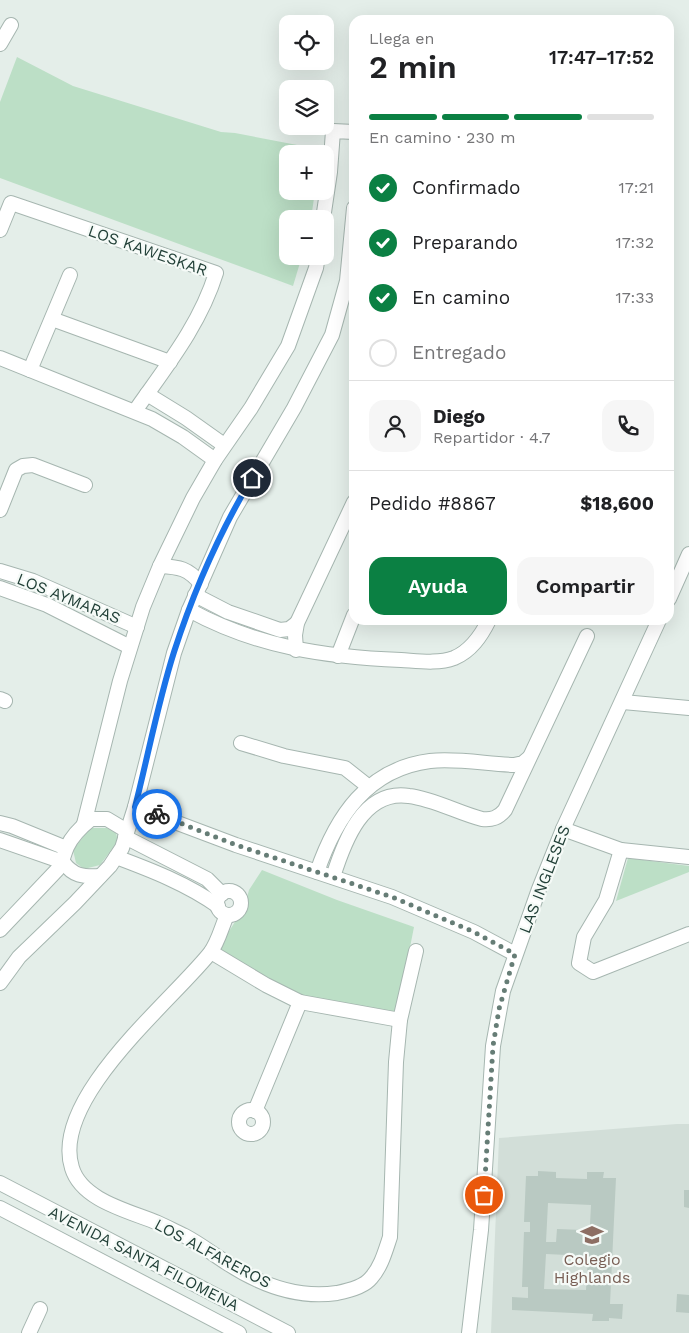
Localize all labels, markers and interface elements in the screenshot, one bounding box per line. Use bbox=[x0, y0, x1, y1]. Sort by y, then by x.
map controls bbox=[279, 15, 334, 265]
button: locate bbox=[279, 15, 334, 70]
text: Llega en bbox=[369, 29, 435, 48]
text: 17:47–17:52 bbox=[549, 46, 654, 69]
text: 2 min bbox=[369, 48, 457, 86]
button: layers bbox=[279, 80, 334, 135]
text: En camino · 230 m bbox=[369, 128, 515, 147]
button: + bbox=[279, 145, 334, 200]
icon: check bbox=[369, 174, 397, 202]
text: Confirmado bbox=[412, 176, 521, 199]
text: 17:21 bbox=[618, 178, 654, 197]
button: − bbox=[279, 210, 334, 265]
street label: LOS KAWESKAR bbox=[86, 221, 210, 280]
icon: check bbox=[369, 229, 397, 257]
text: Preparando bbox=[412, 231, 518, 254]
text: 17:32 bbox=[615, 233, 654, 252]
icon: check bbox=[369, 284, 397, 312]
text: En camino bbox=[412, 286, 510, 309]
text: 17:33 bbox=[615, 288, 654, 307]
text: Entregado bbox=[412, 341, 506, 364]
button: person bbox=[369, 400, 421, 452]
button: phone bbox=[602, 400, 654, 452]
text: Diego bbox=[433, 405, 485, 428]
text: Repartidor · 4.7 bbox=[433, 428, 550, 447]
pin bbox=[231, 457, 273, 499]
icon: home bbox=[238, 464, 266, 492]
text: Pedido #8867 bbox=[369, 492, 496, 515]
text: $18,600 bbox=[580, 492, 654, 515]
button: Ayuda bbox=[369, 557, 507, 615]
button: Compartir bbox=[517, 557, 654, 615]
street label: LOS AYMARAS bbox=[14, 569, 123, 628]
courier bbox=[132, 789, 182, 839]
icon: bike bbox=[143, 800, 171, 828]
street label: LAS INGLESES bbox=[515, 822, 574, 936]
pin bbox=[463, 1174, 505, 1216]
icon: bag bbox=[470, 1181, 498, 1209]
street label: AVENIDA SANTA FILOMENA bbox=[45, 1202, 243, 1315]
street label: LOS ALFAREROS bbox=[151, 1215, 274, 1292]
school or university icon: Colegio Highlands bbox=[579, 1222, 605, 1248]
place label: Colegio Highlands bbox=[554, 1250, 630, 1287]

